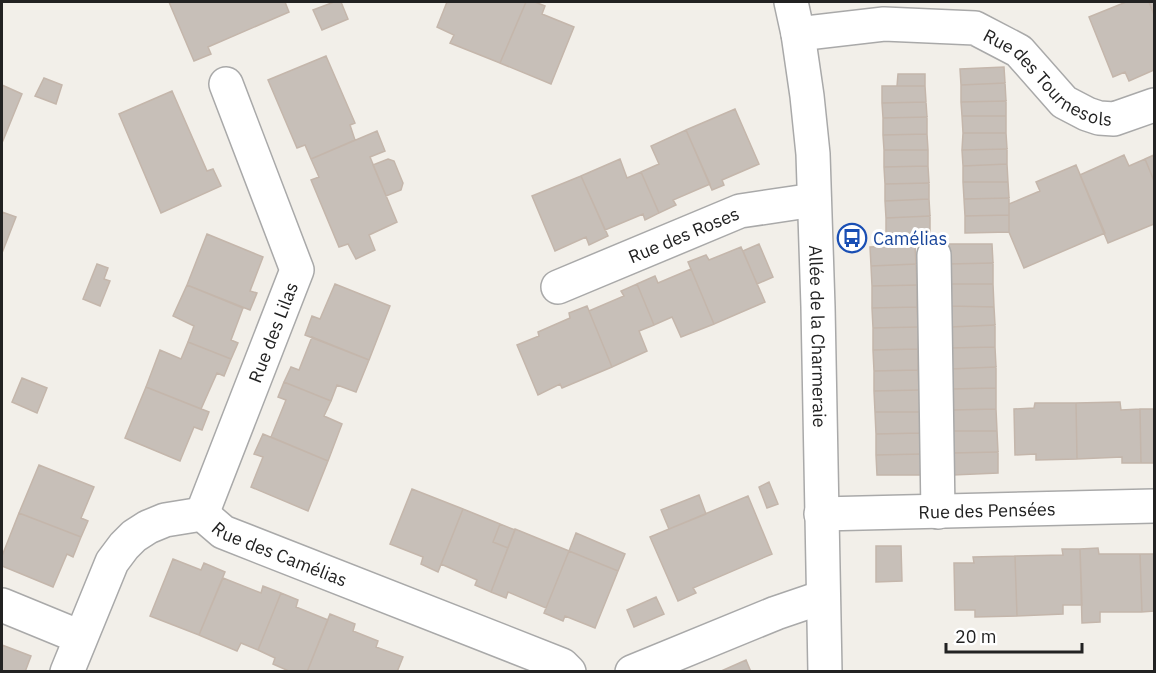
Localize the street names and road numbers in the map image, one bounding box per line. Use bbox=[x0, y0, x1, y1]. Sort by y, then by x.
street label: Rue des Tournesols bbox=[980, 23, 1113, 130]
street label: Rue des Roses bbox=[625, 201, 742, 268]
street label: Allée de la Charmeraie bbox=[804, 245, 832, 428]
street label: Rue des Lilas bbox=[243, 279, 303, 386]
street label: Rue des Pensées bbox=[918, 497, 1056, 523]
street label: Rue des Camélias bbox=[207, 516, 351, 591]

